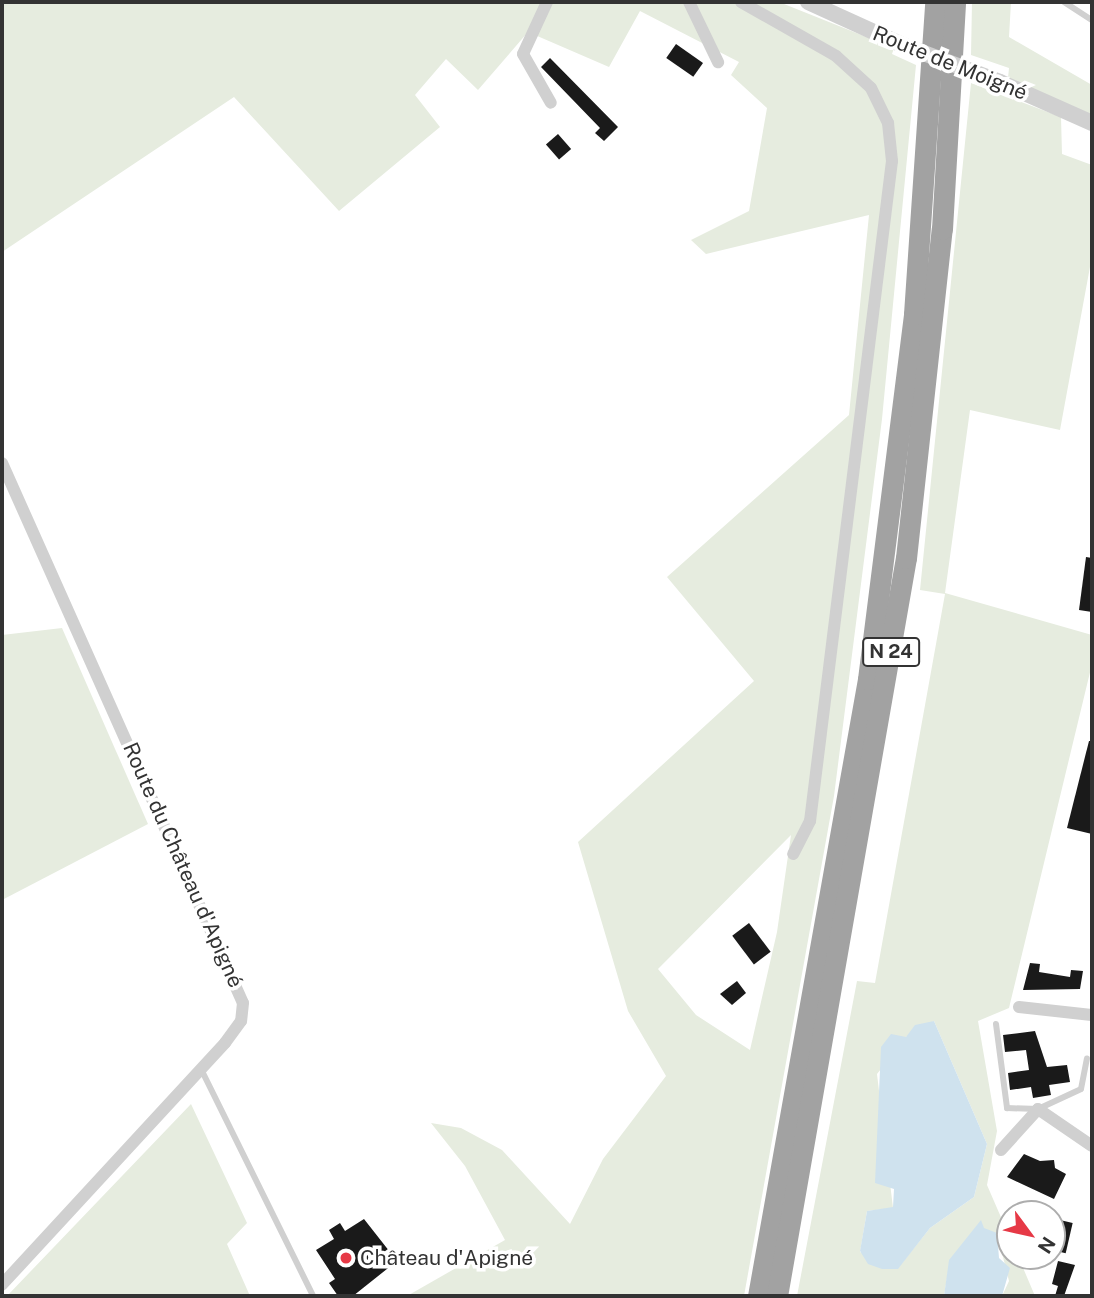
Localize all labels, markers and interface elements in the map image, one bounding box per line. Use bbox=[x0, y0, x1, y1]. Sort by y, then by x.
street label: Route de Moigné bbox=[869, 20, 1031, 106]
road number: N 24 bbox=[861, 636, 921, 667]
street label: Route du Château d'Apigné bbox=[117, 738, 249, 992]
north arrow bbox=[996, 1200, 1066, 1270]
text: N bbox=[1034, 1233, 1060, 1258]
place label: Château d'Apigné bbox=[360, 1245, 533, 1271]
marker: Château d'Apigné bbox=[338, 1250, 354, 1266]

